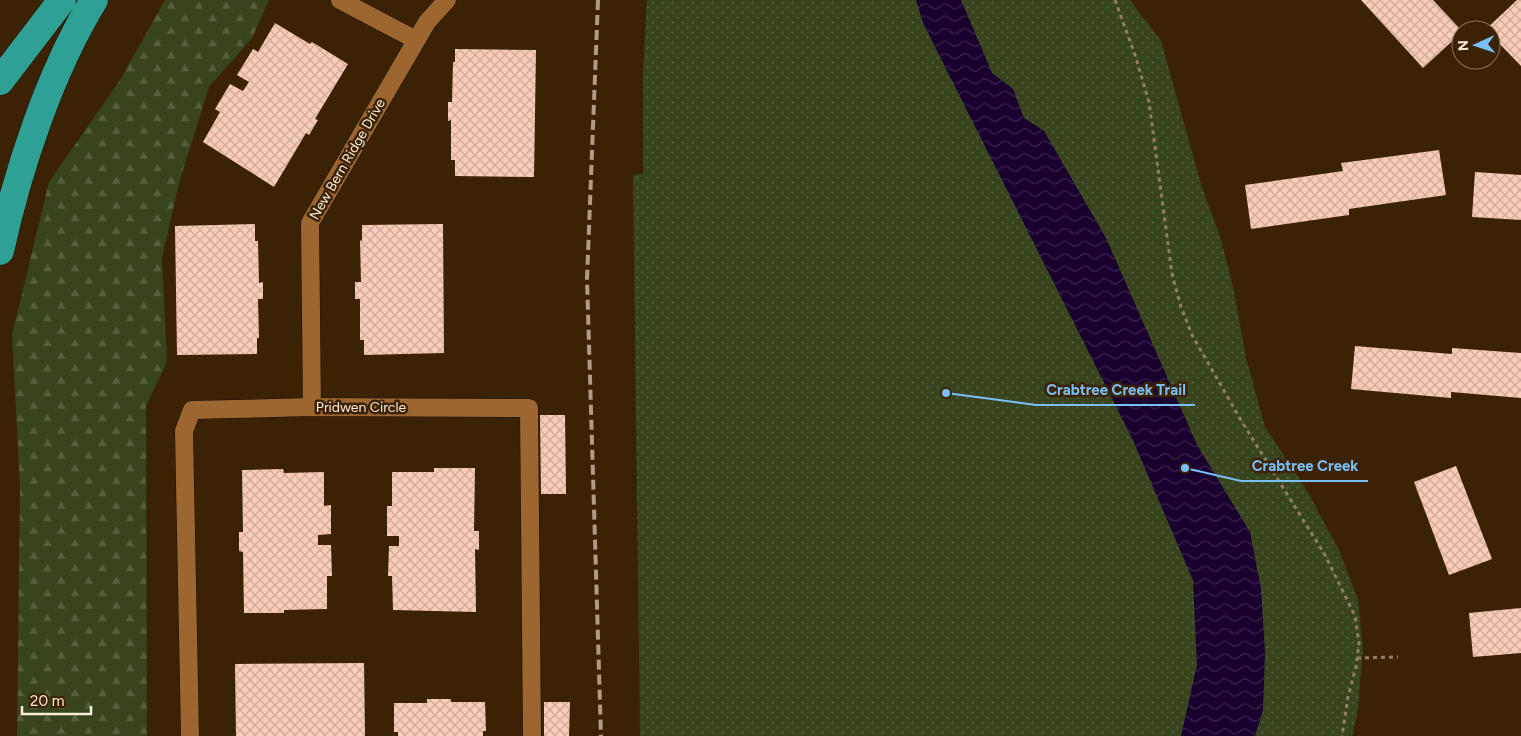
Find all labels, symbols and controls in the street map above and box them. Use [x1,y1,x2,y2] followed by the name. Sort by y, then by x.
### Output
[1451,20,1501,70] north arrow
[1455,40,1472,52] text: N
[306,95,389,223] street label: New Bern Ridge Drive
[1036,375,1195,405] callout: Crabtree Creek Trail
[1046,381,1186,399] text: Crabtree Creek Trail
[316,399,407,416] street label: Pridwen Circle
[1241,451,1368,481] callout: Crabtree Creek
[1252,457,1358,475] text: Crabtree Creek
[22,684,91,716] scale bar
[30,692,64,710] text: 20 m

